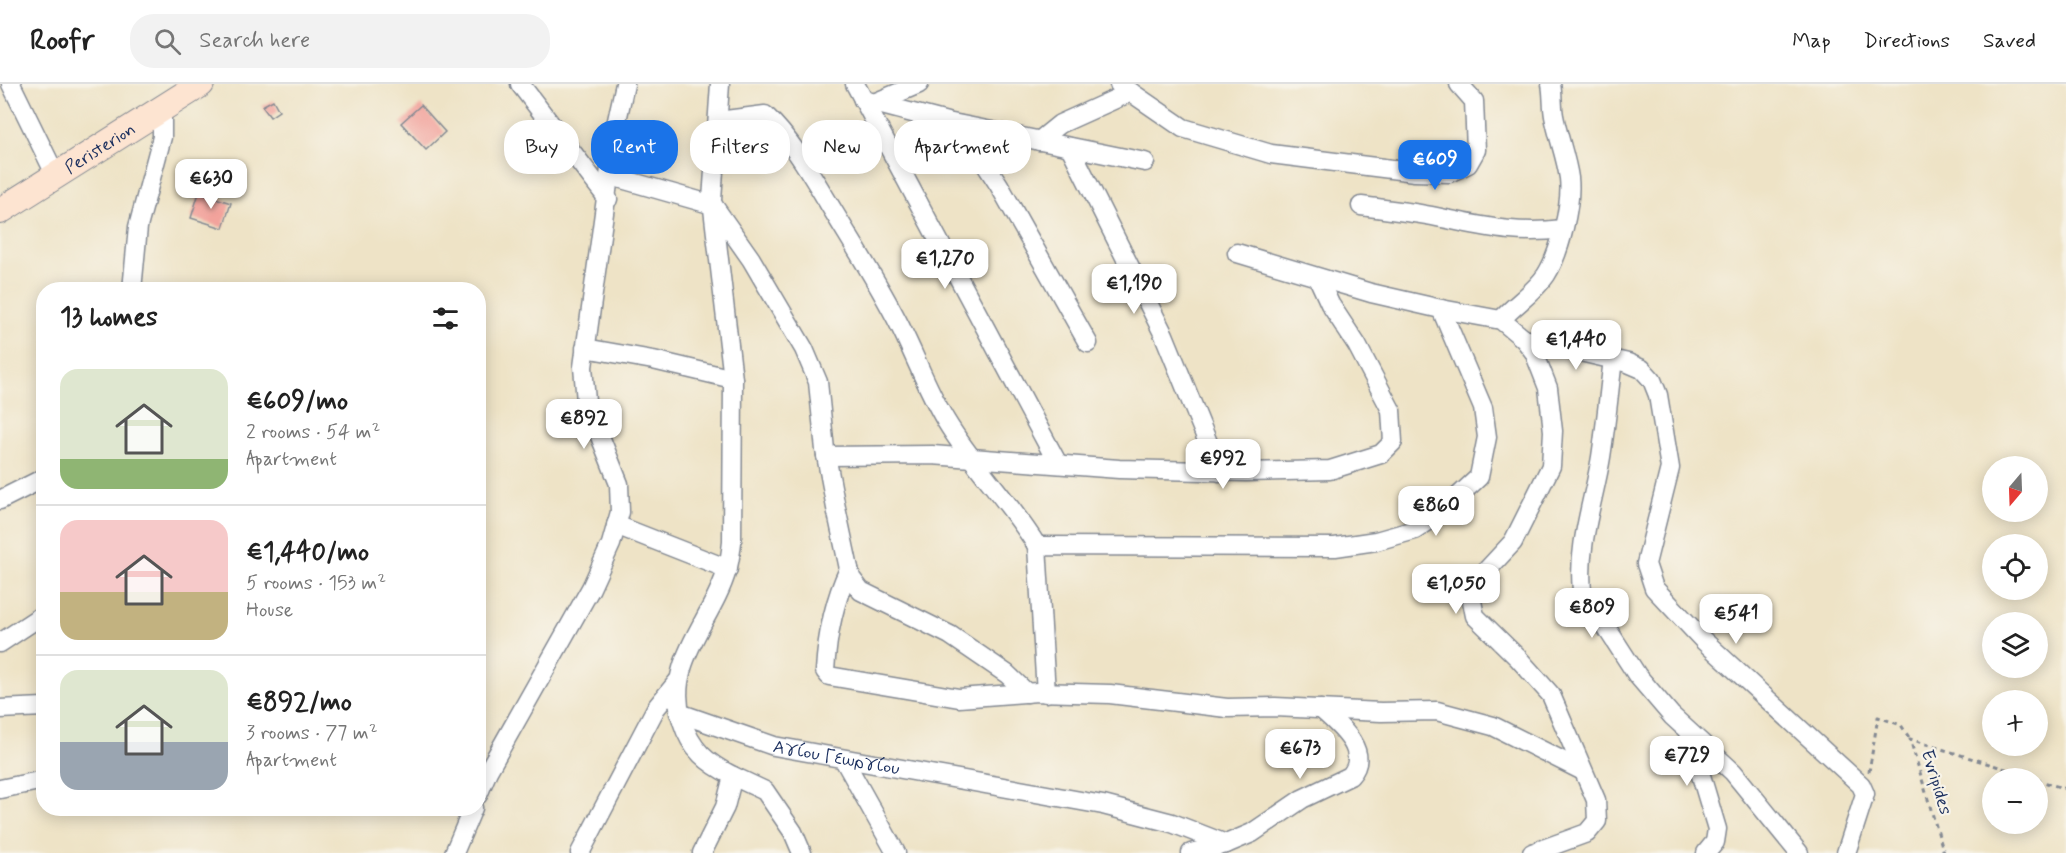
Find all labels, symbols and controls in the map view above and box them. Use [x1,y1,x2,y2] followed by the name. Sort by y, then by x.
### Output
[130,14,550,68] search box
[30,23,94,60] text: Roofr
[151,25,184,58] icon: search
[199,27,310,55] text: Search here
[1792,27,1831,55] text: Map
[1864,27,1950,55] text: Directions
[1983,27,2036,55] text: Saved
[60,117,140,180] street label: Peristerion
[504,120,579,174] chip: Buy
[591,120,678,174] chip: Rent
[690,120,790,174] chip: Filters
[802,120,882,174] chip: New
[894,120,1031,174] chip: Apartment
[1399,140,1471,191] pin: €609
[1412,146,1458,173] text: €609
[175,159,247,210] pin: €630
[189,165,233,192] text: €630
[896,239,994,290] pin: €1,270
[915,245,975,272] text: €1,270
[1085,264,1183,315] pin: €1,190
[1106,270,1162,297] text: €1,190
[60,301,158,335] text: 13 homes
[429,302,462,335] icon: filters
[1527,320,1625,371] pin: €1,440
[1545,326,1607,353] text: €1,440
[246,385,348,419] text: €609/mo
[108,393,180,465] icon: home
[548,399,620,450] pin: €892
[560,405,608,432] text: €892
[246,419,380,446] text: 2 rooms · 54 m²
[1187,439,1259,490] pin: €992
[1200,445,1246,472] text: €992
[246,446,337,473] text: Apartment
[1982,456,2048,522] north arrow
[1982,456,2048,834] map controls
[1400,486,1472,537] pin: €860
[1412,492,1460,519] text: €860
[1982,534,2048,600] button: locate
[246,536,369,570] text: €1,440/mo
[108,544,180,616] icon: home
[1407,564,1505,615] pin: €1,050
[246,570,386,597] text: 5 rooms · 153 m²
[1426,570,1486,597] text: €1,050
[1556,588,1628,639] pin: €809
[1569,594,1615,621] text: €809
[1700,594,1772,645] pin: €541
[246,597,293,624] text: House
[1713,600,1759,627] text: €541
[1982,612,2048,678] button: layers
[246,686,352,720] text: €892/mo
[1982,690,2048,756] button: +
[108,694,180,766] icon: home
[246,720,378,747] text: 3 rooms · 77 m²
[1264,729,1336,780] pin: €673
[771,735,901,781] street label: Αγίου Γεωργίου
[1279,735,1321,762] text: €673
[1651,736,1723,787] pin: €729
[1664,742,1710,769] text: €729
[246,747,337,774] text: Apartment
[1915,747,1957,818] street label: Evripides
[1982,768,2048,834] button: −

